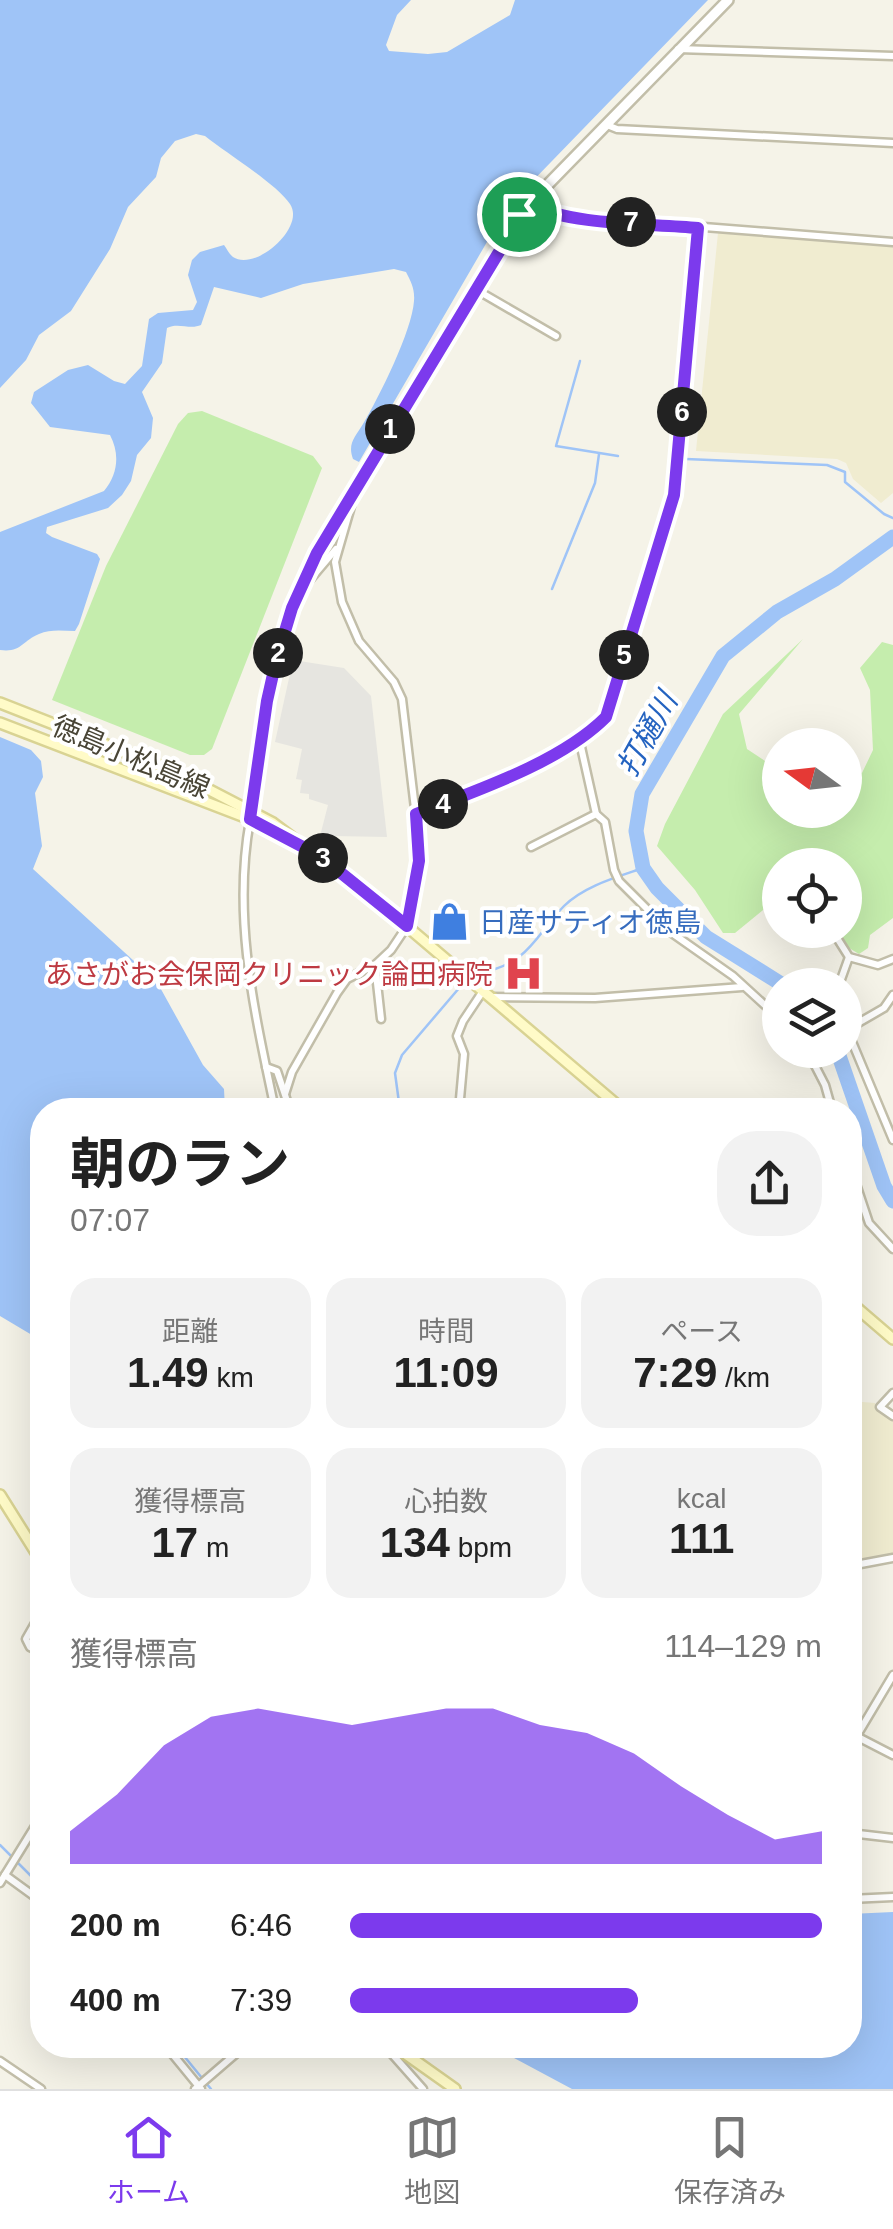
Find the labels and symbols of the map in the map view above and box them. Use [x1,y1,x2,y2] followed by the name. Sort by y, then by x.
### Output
[477,172,562,257] pin
[606,197,656,247] pin: 7
[657,387,707,437] pin: 6
[365,404,415,454] pin: 1
[253,628,303,678] pin: 2
[599,630,649,680] pin: 5
[611,684,685,781] water label: 打樋川
[48,710,214,804] street label: 徳島小松島線
[762,728,862,828] north arrow
[418,779,468,829] pin: 4
[298,833,348,883] pin: 3
[428,901,470,943] shop icon: 日産サティオ徳島
[479,907,701,938] place label: 日産サティオ徳島
[502,953,544,995] hospital icon: あさがお会保岡クリニック論田病院
[45,959,493,990] place label: あさがお会保岡クリニック論田病院

